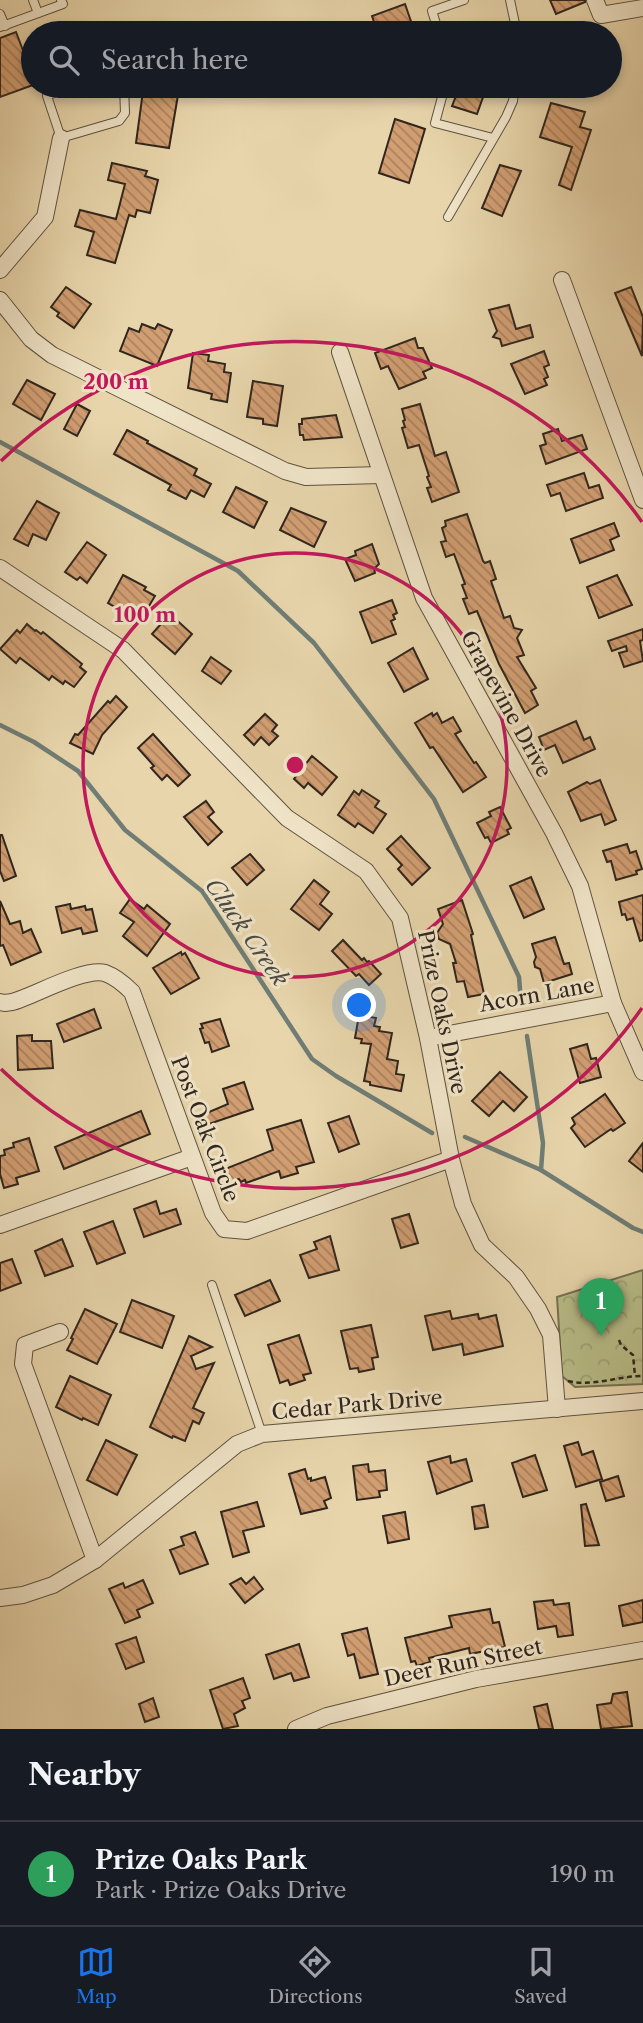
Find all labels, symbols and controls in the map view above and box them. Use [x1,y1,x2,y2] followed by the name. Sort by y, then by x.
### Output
[21,21,622,98] search box
[45,41,83,79] icon: search
[101,44,248,76] text: Search here
[83,369,149,394] text: 200 m
[114,602,176,627] text: 100 m
[456,626,557,781] street label: Grapevine Drive
[283,753,307,777] centre of rings
[199,872,295,992] water label: Cluck Creek
[413,927,472,1096] street label: Prize Oaks Drive
[476,972,596,1017] street label: Acorn Lane
[342,988,376,1022] your location
[166,1052,245,1205] street label: Post Oak Circle
[578,1278,624,1336] pin: 1
[271,1385,443,1424] street label: Cedar Park Drive
[381,1633,545,1691] street label: Deer Run Street
[28,1756,141,1793] text: Nearby
[95,1844,307,1876] text: Prize Oaks Park
[46,1860,56,1888] text: 1
[550,1860,615,1888] text: 190 m
[95,1876,346,1904] text: Park · Prize Oaks Drive
[76,1943,117,2008] tab: Map
[269,1943,362,2008] tab: Directions
[514,1943,567,2008] tab: Saved

